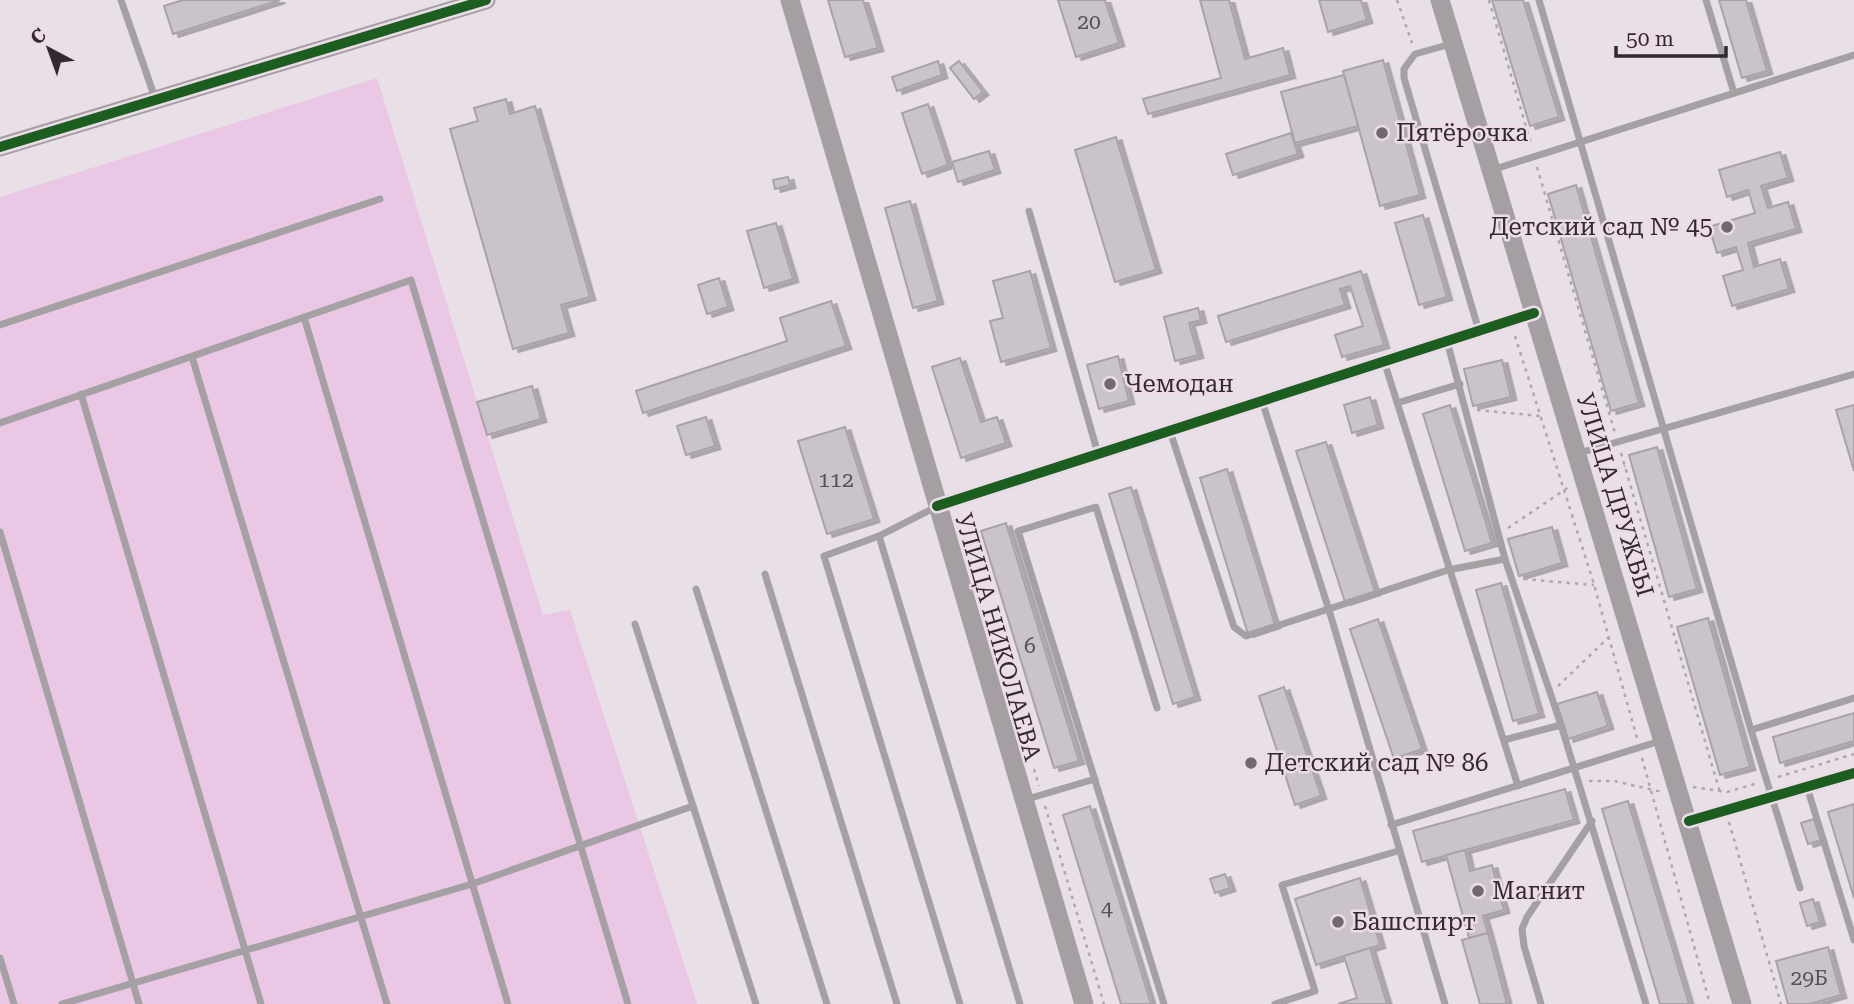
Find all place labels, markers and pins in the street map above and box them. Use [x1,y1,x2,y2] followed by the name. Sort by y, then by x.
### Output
[1396,119,1528,147] place label: Пятёрочка
[1374,125,1390,141] marker: Пятёрочка
[1490,213,1713,241] place label: Детский сад № 45
[1719,219,1735,235] marker: Детский сад № 45
[1124,370,1234,398] place label: Чемодан
[1102,376,1118,392] marker: Чемодан
[1265,749,1488,777] place label: Детский сад № 86
[1243,755,1259,771] marker: Детский сад № 86
[1492,877,1585,905] place label: Магнит
[1470,883,1486,899] marker: Магнит
[1352,908,1476,936] place label: Башспирт
[1330,914,1346,930] marker: Башспирт

